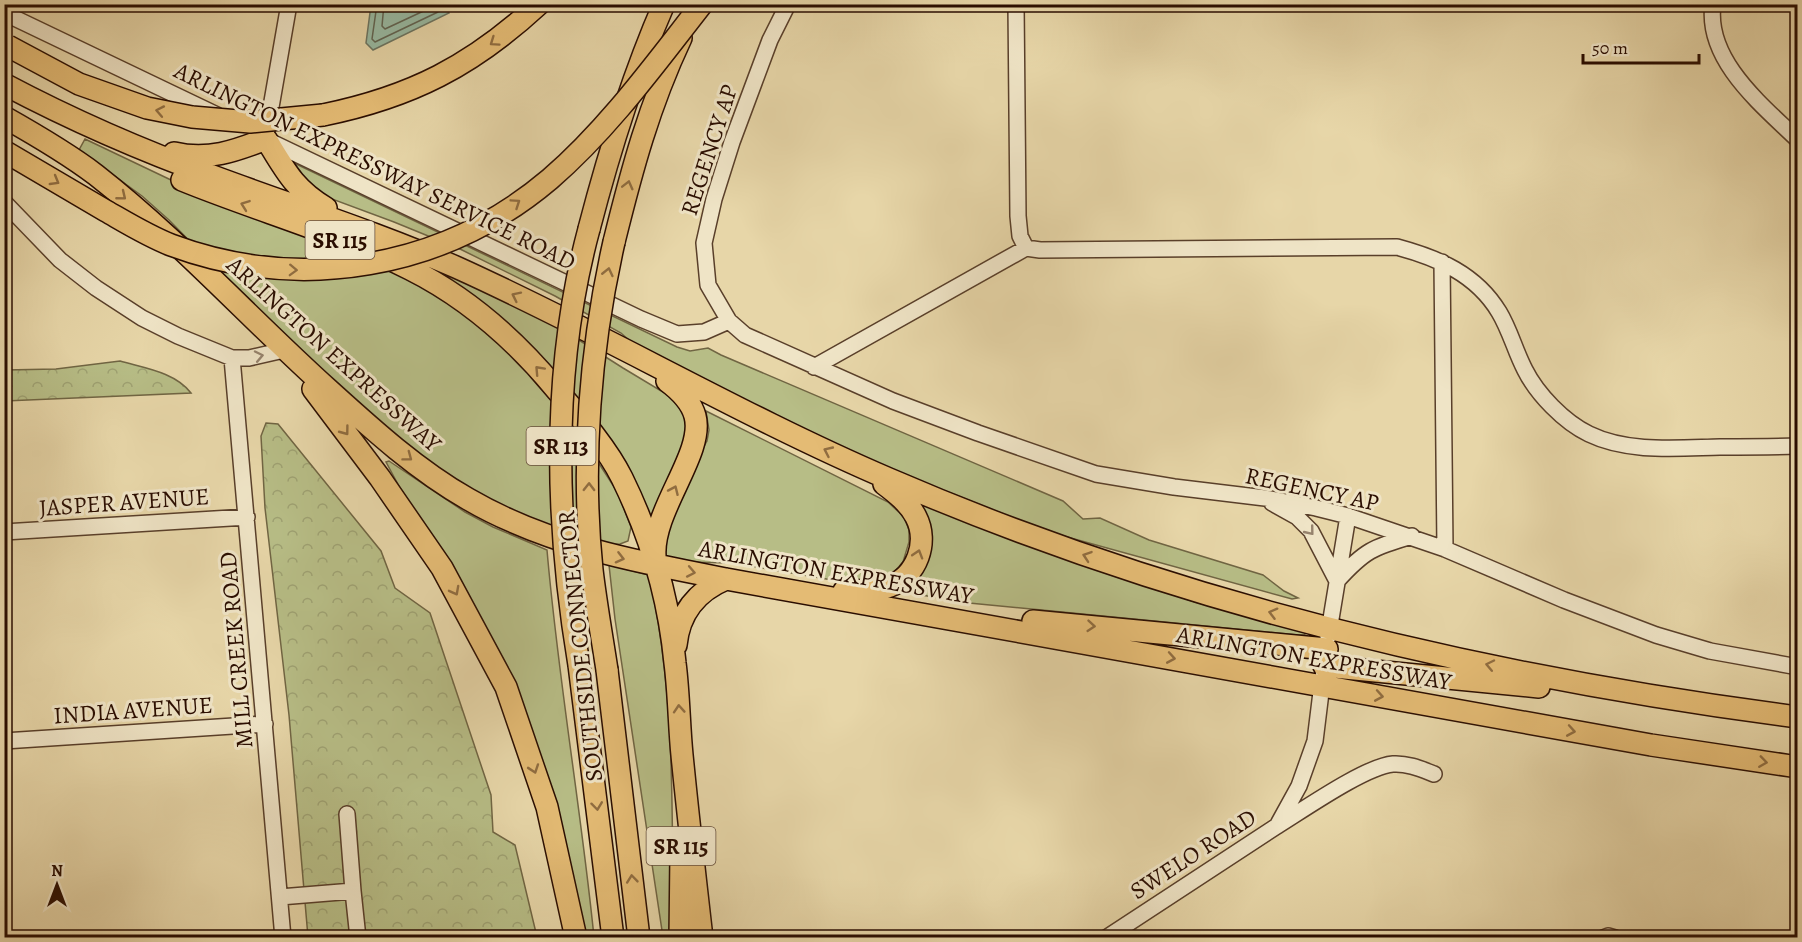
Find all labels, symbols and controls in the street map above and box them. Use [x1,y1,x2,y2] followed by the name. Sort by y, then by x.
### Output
[1583,27,1698,65] scale bar
[489,35,500,46] one-way arrow
[1592,36,1628,60] text: 50 m
[168,54,581,277] street label: ARLINGTON EXPRESSWAY SERVICE ROAD
[673,81,745,219] street label: REGENCY AP
[156,105,166,118] one-way arrow
[49,173,59,185] one-way arrow
[621,181,633,191] one-way arrow
[115,189,126,200] one-way arrow
[240,199,251,212] one-way arrow
[510,200,521,211] one-way arrow
[306,221,374,259] road number: SR 115
[219,248,449,460] street label: ARLINGTON EXPRESSWAY
[289,264,298,276] one-way arrow
[600,268,613,278] one-way arrow
[512,292,523,303] one-way arrow
[253,350,263,363] one-way arrow
[535,366,546,376] one-way arrow
[337,424,348,435] one-way arrow
[526,427,596,465] road number: SR 113
[824,447,835,459] one-way arrow
[401,450,412,461] one-way arrow
[1242,459,1382,519] street label: REGENCY AP
[38,480,210,524] street label: JASPER AVENUE
[583,483,595,492] one-way arrow
[667,485,679,496] one-way arrow
[550,508,610,783] street label: SOUTHSIDE CONNECTOR
[1302,524,1313,535] one-way arrow
[695,532,977,612] street label: ARLINGTON EXPRESSWAY
[911,549,923,560] one-way arrow
[211,550,261,750] street label: MILL CREEK ROAD
[615,550,625,563] one-way arrow
[1082,551,1092,564] one-way arrow
[686,566,696,578] one-way arrow
[448,585,459,595] one-way arrow
[1268,607,1278,620] one-way arrow
[1173,618,1455,698] street label: ARLINGTON EXPRESSWAY
[1087,619,1096,632] one-way arrow
[1167,652,1176,664] one-way arrow
[1485,659,1495,672] one-way arrow
[52,688,214,732] street label: INDIA AVENUE
[1374,689,1384,702] one-way arrow
[672,705,685,714] one-way arrow
[1566,724,1576,736] one-way arrow
[1759,756,1768,768] one-way arrow
[526,763,539,774] one-way arrow
[1124,801,1262,907] street label: SWELO ROAD
[590,802,603,811] one-way arrow
[646,827,716,865] road number: SR 115
[27,855,87,915] north arrow
[51,860,63,882] text: N
[627,875,639,884] one-way arrow

